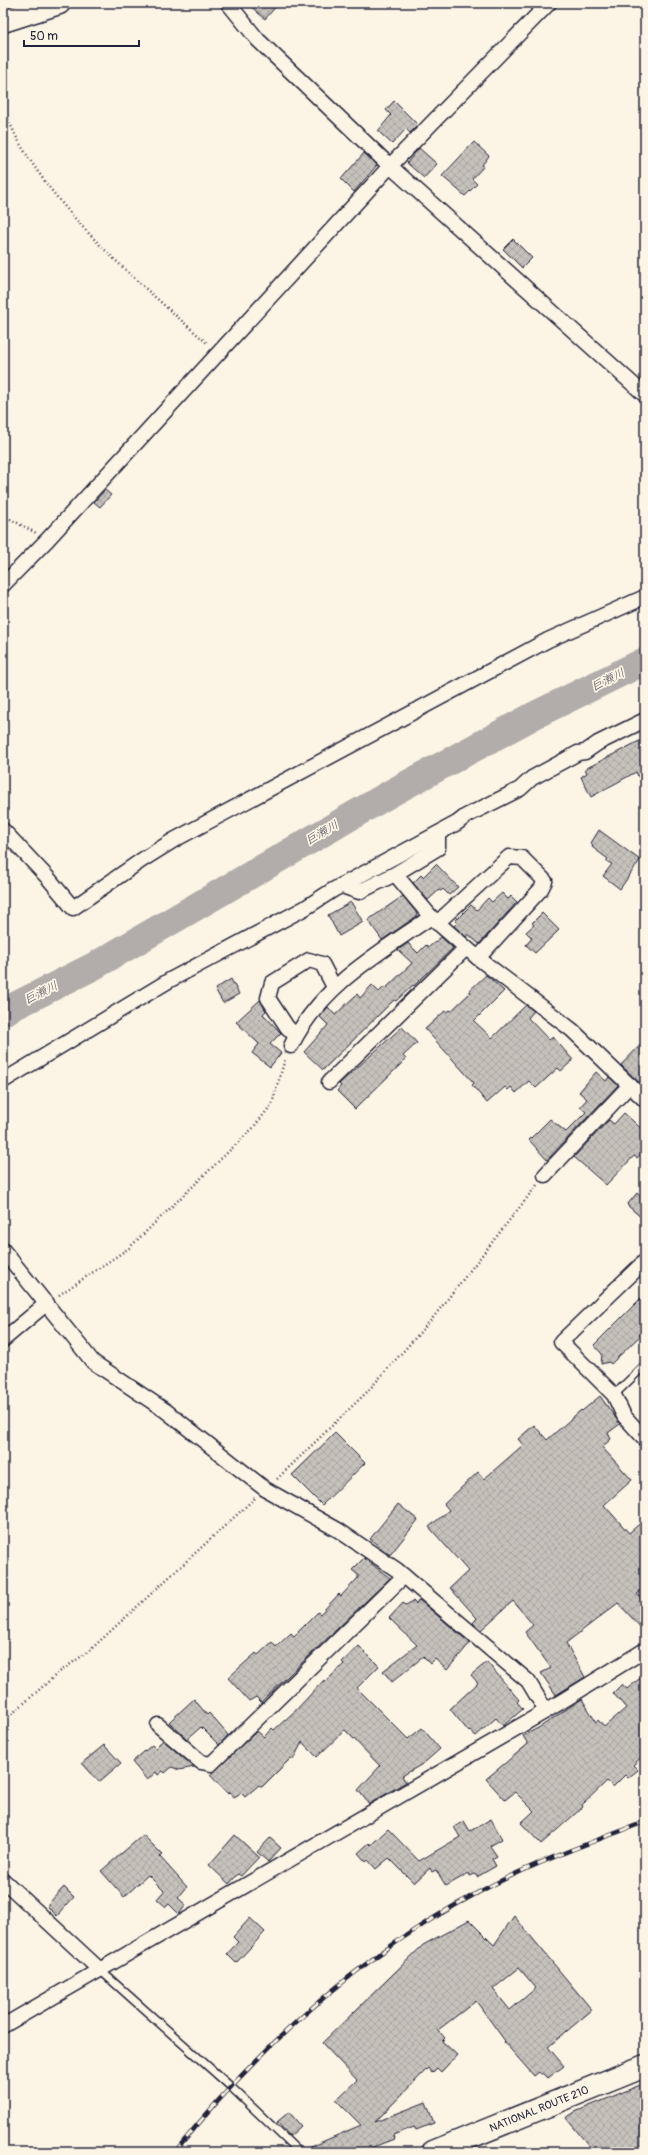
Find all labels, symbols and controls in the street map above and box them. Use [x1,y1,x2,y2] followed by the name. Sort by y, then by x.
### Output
[24,22,139,48] scale bar
[30,29,58,44] text: 50 m
[589,665,627,695] water label: 巨瀬川
[303,818,341,848] water label: 巨瀬川
[22,978,60,1008] water label: 巨瀬川
[487,2083,591,2135] street label: NATIONAL ROUTE 210

